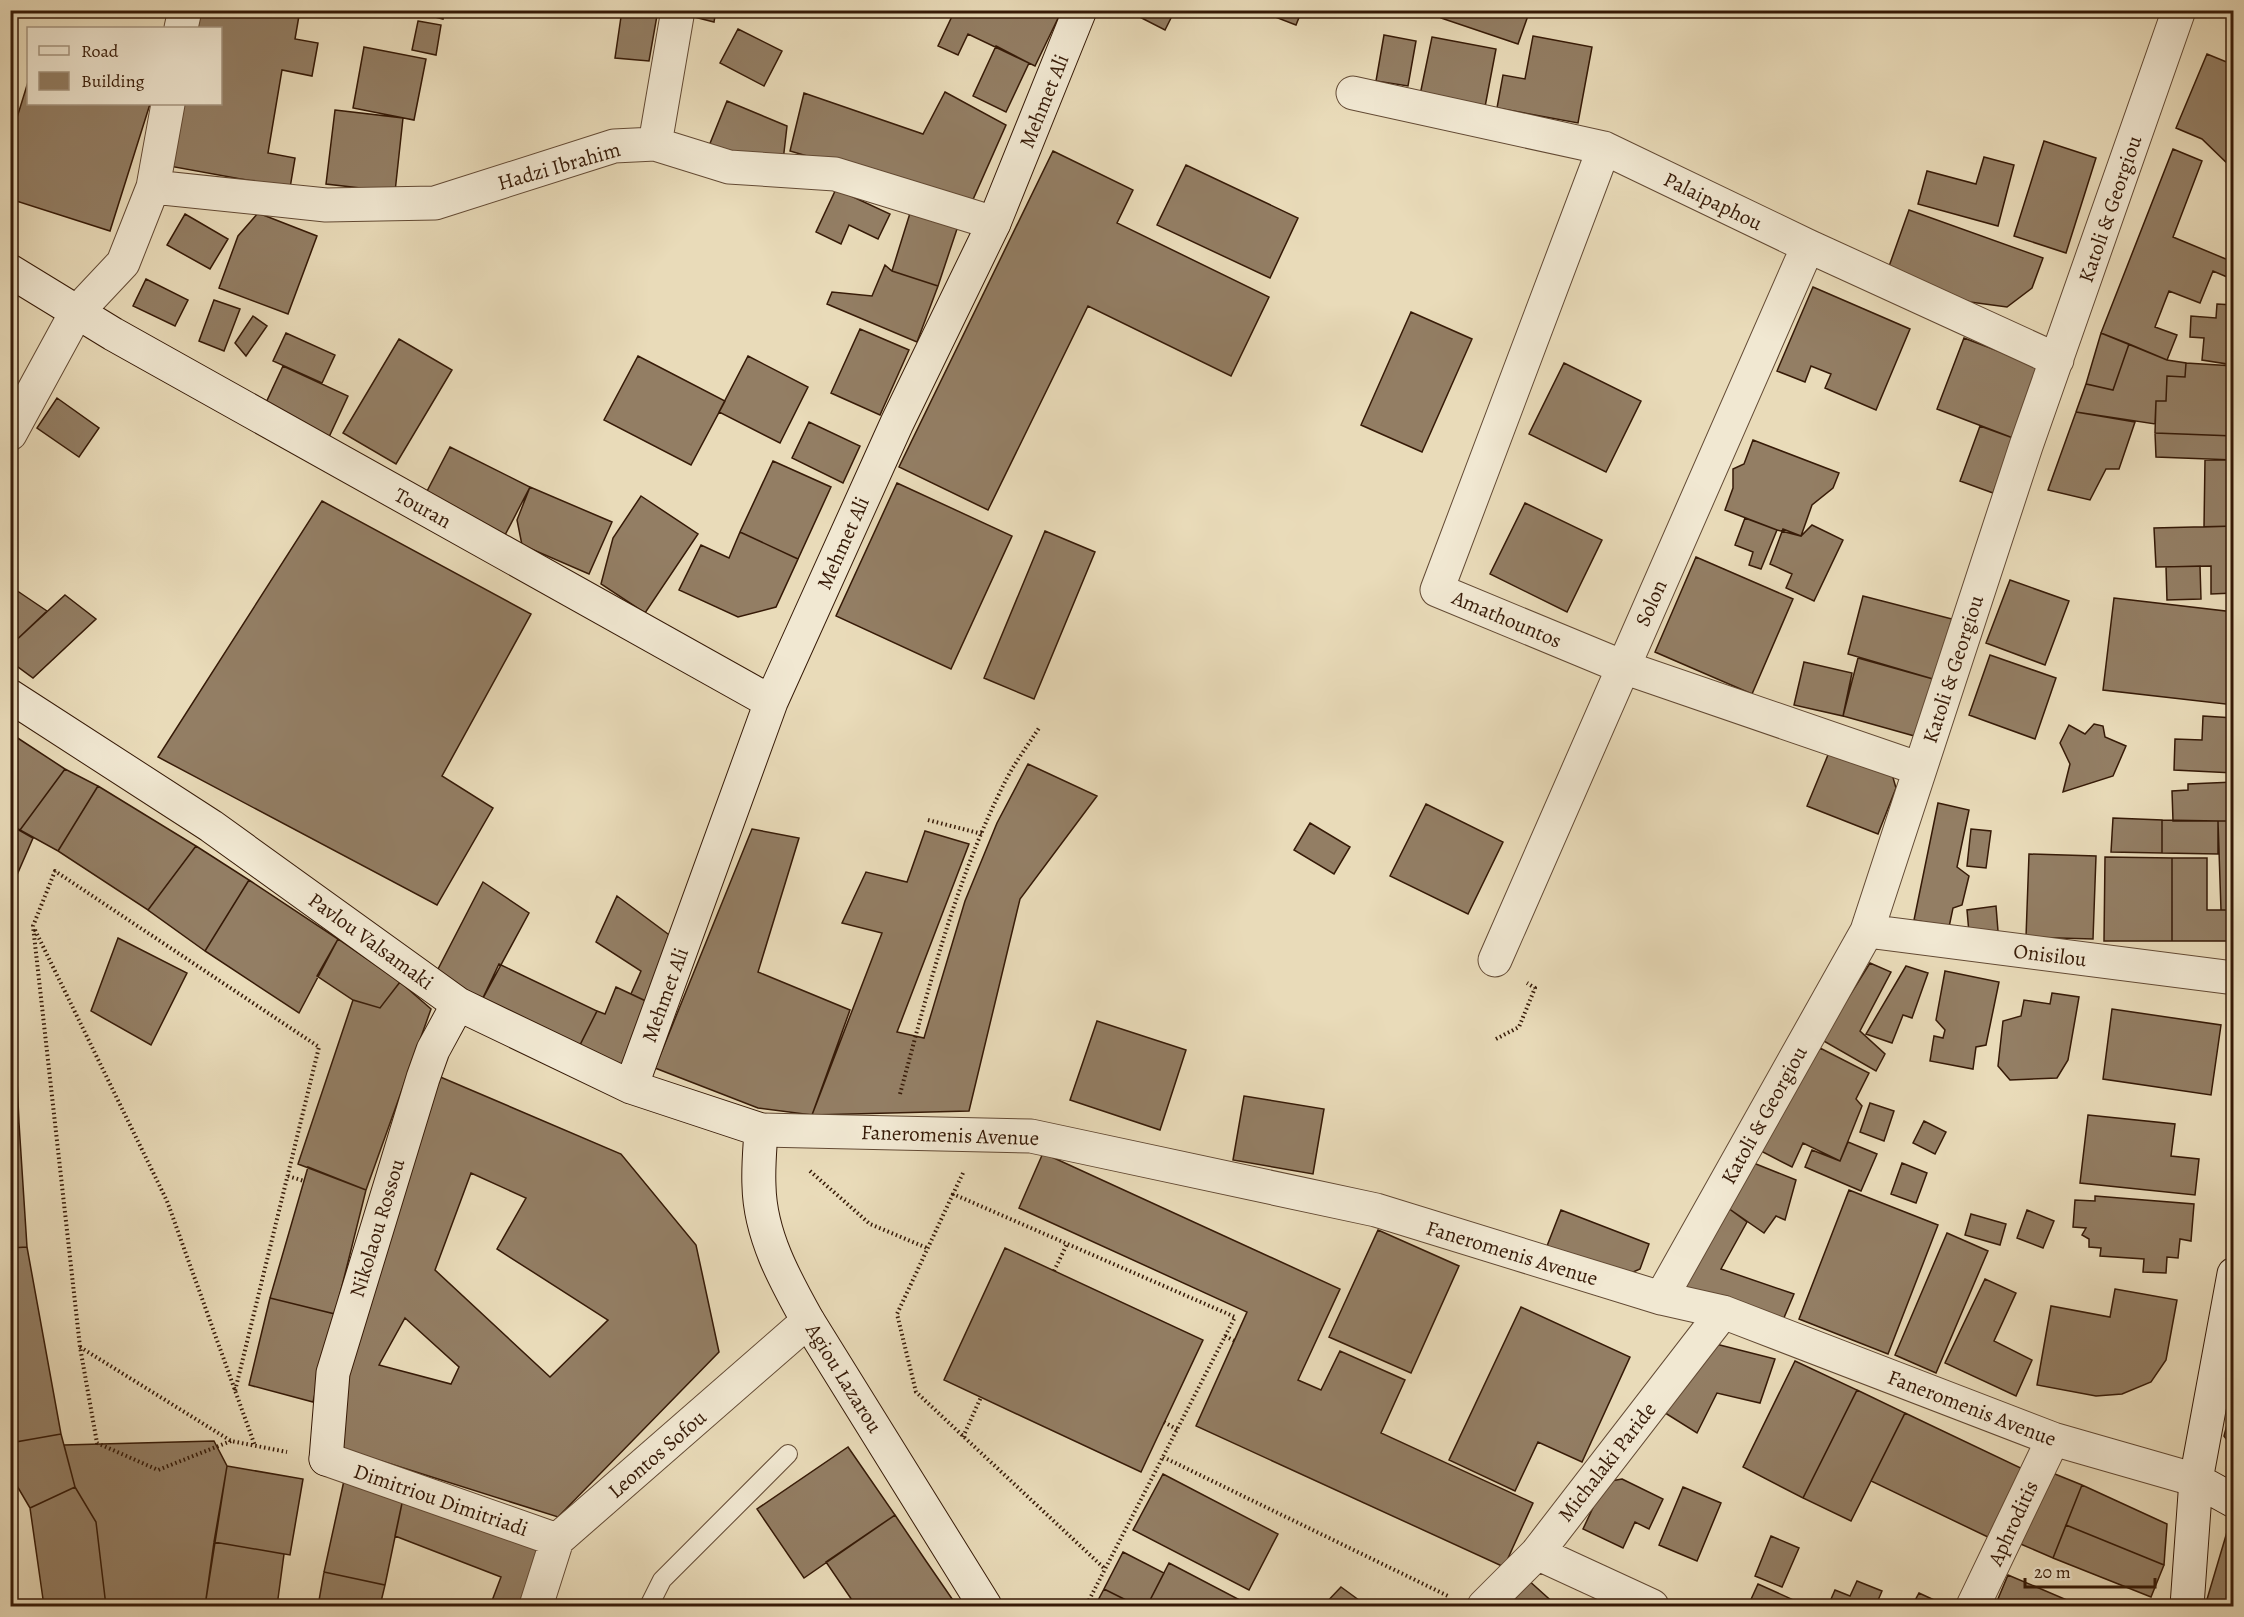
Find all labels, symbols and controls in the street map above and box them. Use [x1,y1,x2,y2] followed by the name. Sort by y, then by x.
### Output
[27,27,222,105] legend
[81,39,119,63] text: Road
[1013,50,1076,152] street label: Mehmet Ali
[81,69,145,93] text: Building
[2072,131,2149,286] street label: Katoli & Georgiou
[494,135,624,197] street label: Hadzi Ibrahim
[1659,165,1768,237] street label: Palaipaphou
[389,481,457,535] street label: Touran
[810,492,876,594] street label: Mehmet Ali
[1628,575,1674,631] street label: Solon
[1447,583,1566,655] street label: Amathountos
[1916,591,1990,747] street label: Katoli & Georgiou
[303,886,440,996] street label: Pavlou Valsamaki
[2012,937,2089,973] street label: Onisilou
[635,944,695,1046] street label: Mehmet Ali
[1714,1040,1814,1189] street label: Katoli & Georgiou
[860,1118,1040,1152] street label: Faneromenis Avenue
[343,1155,412,1301] street label: Nikolaou Rossou
[1423,1214,1601,1292] street label: Faneromenis Avenue
[799,1317,889,1439] street label: Agiou Lazarou
[1884,1363,2060,1453] street label: Faneromenis Avenue
[1552,1396,1662,1528] street label: Michalaki Paride
[602,1403,713,1504] street label: Leontos Sofou
[350,1457,532,1543] street label: Dimitriou Dimitriadi
[1981,1476,2045,1571] street label: Aphroditis
[2025,1551,2156,1589] scale bar
[2034,1560,2071,1584] text: 20 m

